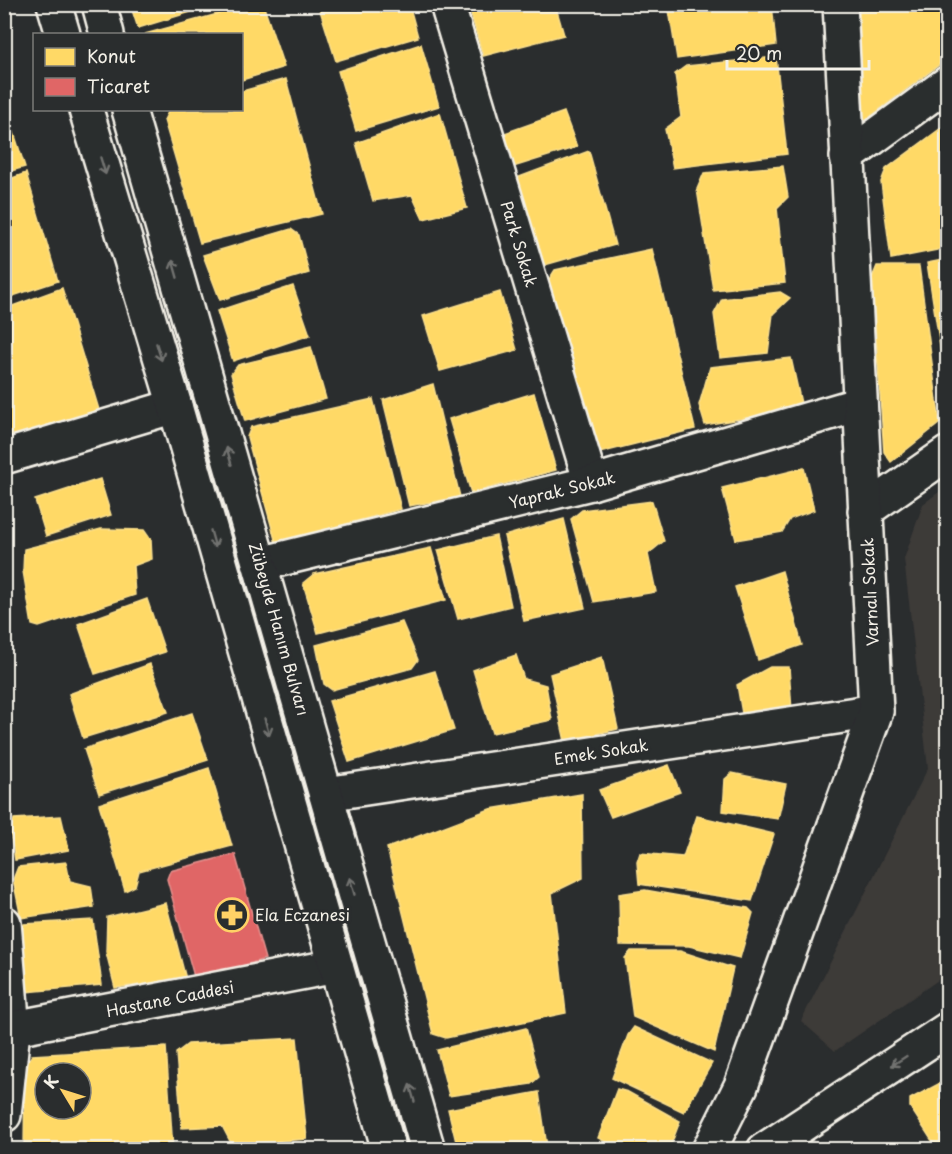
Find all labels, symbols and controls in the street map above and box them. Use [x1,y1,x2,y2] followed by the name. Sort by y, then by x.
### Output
[33,33,243,111] legend
[727,33,870,71] scale bar
[736,39,782,66] text: 20 m
[87,42,136,69] text: Konut
[87,72,150,99] text: Ticaret
[98,156,109,175] one-way arrow
[495,198,544,290] street label: Park Sokak
[169,260,180,279] one-way arrow
[154,342,165,361] one-way arrow
[223,447,234,466] one-way arrow
[506,464,617,514] street label: Yaprak Sokak
[208,530,219,549] one-way arrow
[854,537,884,647] street label: Varnalı Sokak
[244,539,316,718] street label: Zübeyde Hanım Bulvarı
[262,717,273,736] one-way arrow
[552,732,650,770] street label: Emek Sokak
[346,877,357,896] one-way arrow
[214,897,250,933] pharmacy icon: Ela Eczanesi
[255,902,350,926] place label: Ela Eczanesi
[104,974,236,1022] street label: Hastane Caddesi
[890,1055,907,1068] one-way arrow
[33,1061,93,1121] north arrow
[37,1069,64,1093] text: K
[406,1084,417,1103] one-way arrow

